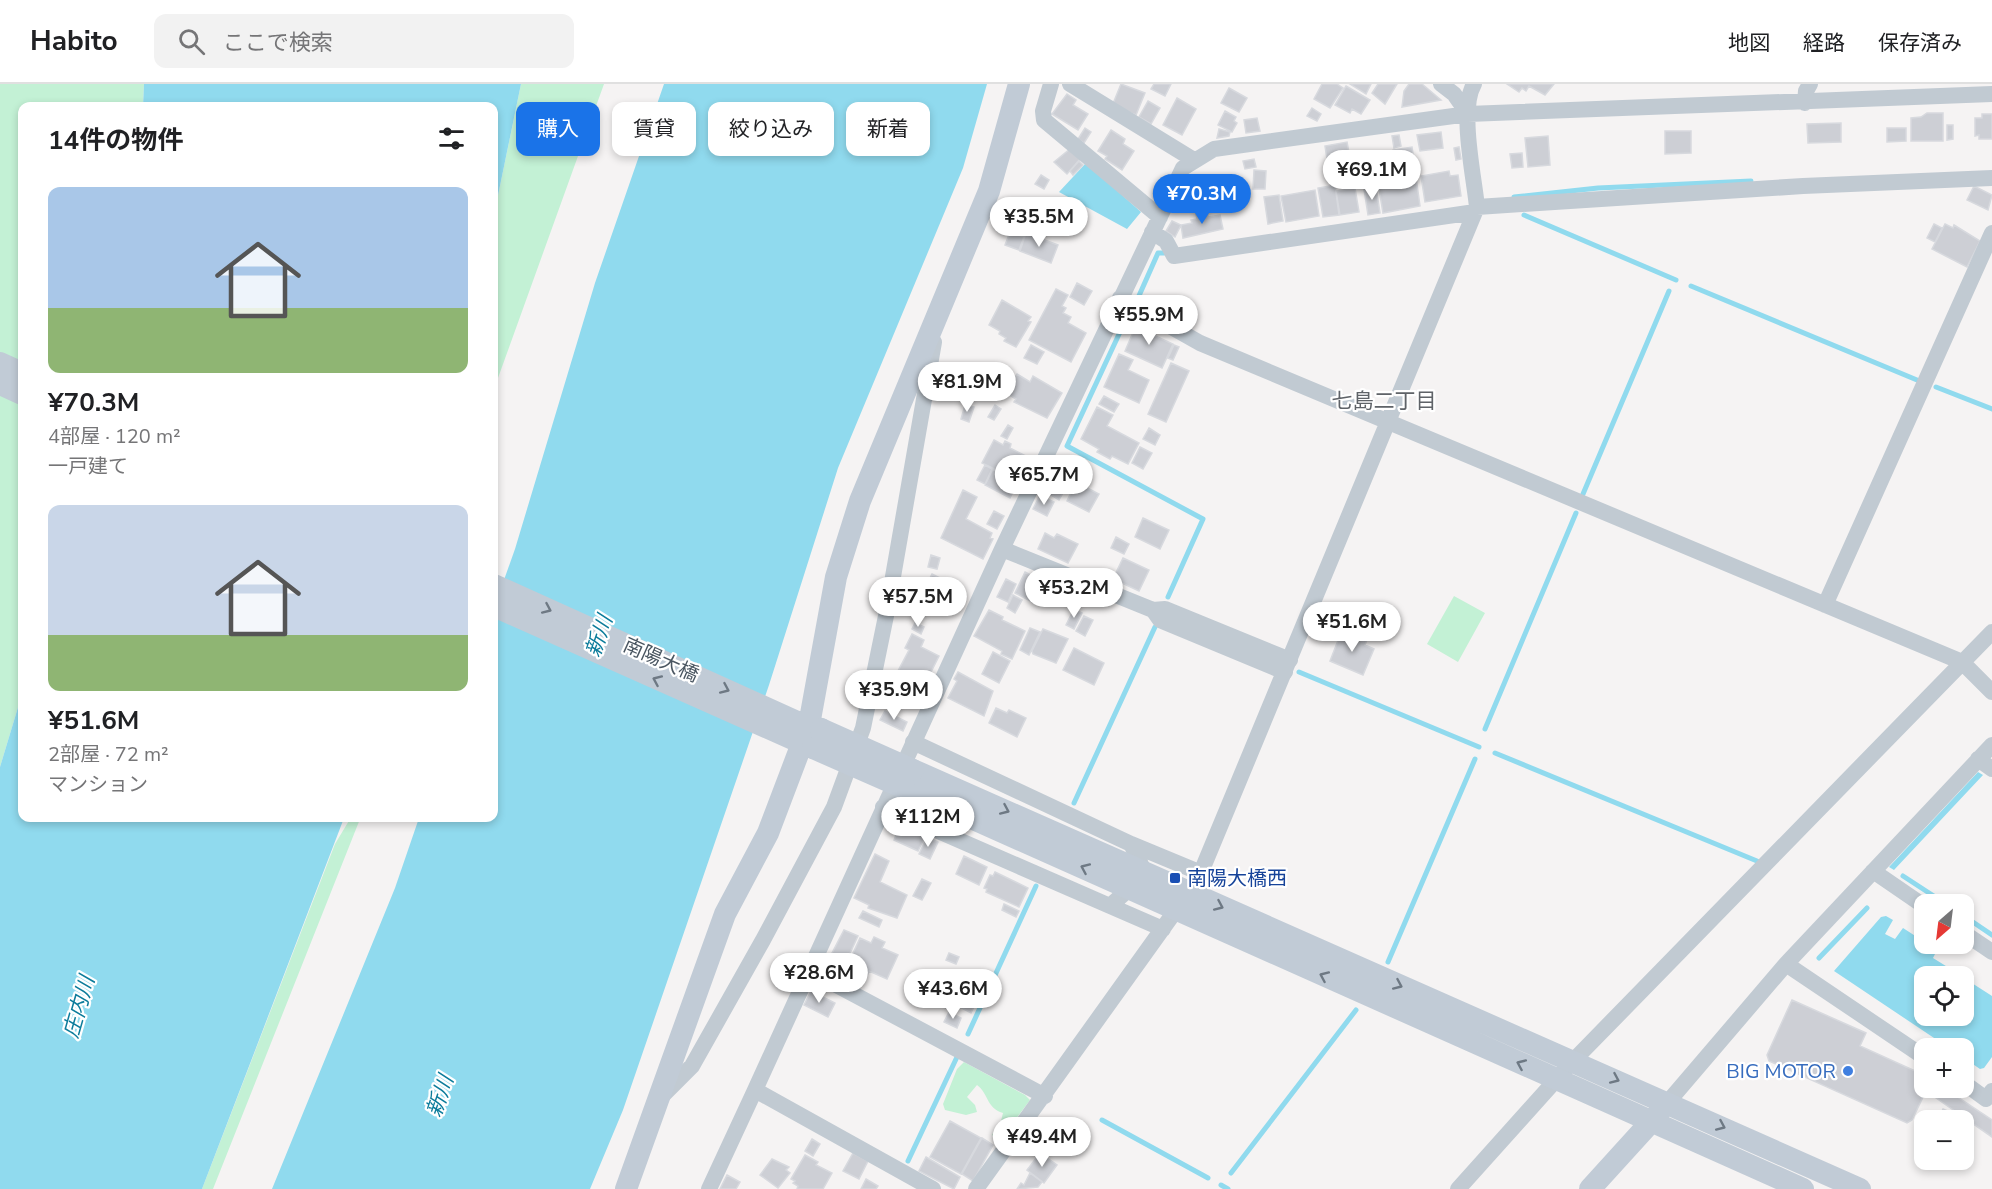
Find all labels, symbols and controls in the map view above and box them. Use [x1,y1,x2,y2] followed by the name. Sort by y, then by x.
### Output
[154,14,574,68] search box
[30,22,118,60] text: Habito
[175,25,208,58] icon: search
[223,28,333,58] text: ここで検索
[1728,29,1770,57] text: 地図
[1803,29,1845,57] text: 経路
[1878,29,1962,57] text: 保存済み
[516,102,600,156] chip: 購入
[612,102,696,156] chip: 賃貸
[708,102,834,156] chip: 絞り込み
[846,102,930,156] chip: 新着
[435,122,468,155] icon: filters
[48,123,183,158] text: 14件の物件
[1323,150,1421,201] pin: ¥69.1M
[1337,156,1407,183] text: ¥69.1M
[1153,174,1251,225] pin: ¥70.3M
[1167,180,1237,207] text: ¥70.3M
[990,197,1088,248] pin: ¥35.5M
[1004,203,1074,230] text: ¥35.5M
[204,226,312,334] icon: home
[1100,295,1198,346] pin: ¥55.9M
[1114,301,1184,328] text: ¥55.9M
[918,362,1016,413] pin: ¥81.9M
[932,368,1002,395] text: ¥81.9M
[48,385,139,420] text: ¥70.3M
[1332,387,1437,415] district label: 七島二丁目
[48,423,181,450] text: 4部屋 · 120 m²
[48,453,128,480] text: 一戸建て
[995,455,1093,506] pin: ¥65.7M
[1009,461,1079,488] text: ¥65.7M
[204,544,312,652] icon: home
[1025,568,1123,619] pin: ¥53.2M
[1039,574,1109,601] text: ¥53.2M
[869,577,967,628] pin: ¥57.5M
[883,583,953,610] text: ¥57.5M
[540,602,551,614] one-way arrow
[1303,602,1401,653] pin: ¥51.6M
[1317,608,1387,635] text: ¥51.6M
[579,610,620,660] water label: 新川
[619,631,703,689] street label: 南陽大橋
[845,670,943,721] pin: ¥35.9M
[653,675,664,687] one-way arrow
[859,676,929,703] text: ¥35.9M
[718,682,729,694] one-way arrow
[48,703,139,738] text: ¥51.6M
[48,741,169,768] text: 2部屋 · 72 m²
[48,771,148,798] text: マンション
[886,797,970,848] pin: ¥112M
[895,803,961,830] text: ¥112M
[998,803,1009,815] one-way arrow
[1080,864,1091,876] one-way arrow
[1187,865,1287,892] place label: 南陽大橋西
[1168,871,1182,885] marker: 南陽大橋西
[1914,894,1974,954] north arrow
[1914,894,1974,1170] map controls
[1213,899,1224,911] one-way arrow
[770,953,868,1004] pin: ¥28.6M
[784,959,854,986] text: ¥28.6M
[1914,966,1974,1026] button: locate
[904,969,1002,1020] pin: ¥43.6M
[57,971,102,1041] water label: 庄内川
[1319,972,1330,984] one-way arrow
[918,975,988,1002] text: ¥43.6M
[1391,977,1402,989] one-way arrow
[1914,1038,1974,1098] button: +
[1726,1058,1836,1085] place label: BIG MOTOR
[1516,1060,1527,1072] one-way arrow
[1841,1064,1855,1078] marker: BIG MOTOR
[420,1070,461,1120] water label: 新川
[1609,1072,1620,1084] one-way arrow
[1914,1110,1974,1170] button: −
[993,1117,1091,1168] pin: ¥49.4M
[1715,1119,1726,1131] one-way arrow
[1007,1123,1077,1150] text: ¥49.4M

